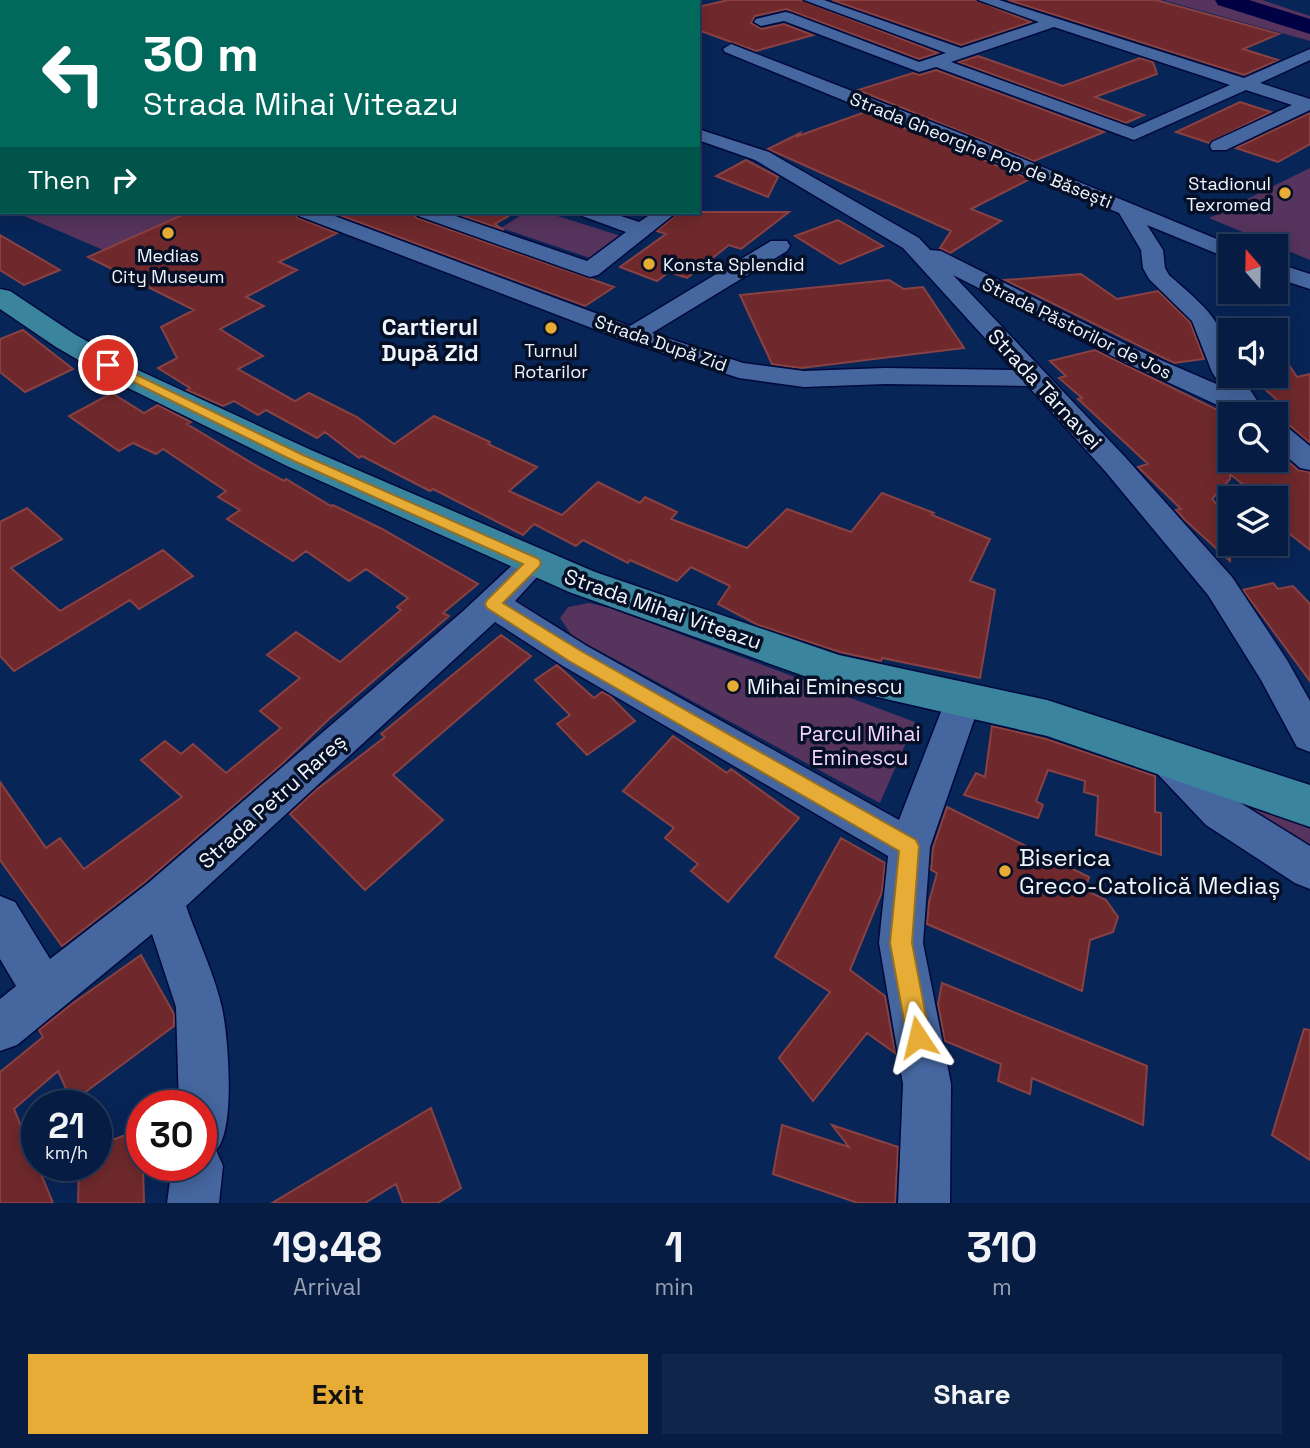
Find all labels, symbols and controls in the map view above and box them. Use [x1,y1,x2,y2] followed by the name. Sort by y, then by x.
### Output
[143,23,259,85] text: 30 m
[28,28,119,119] icon: left
[143,84,459,124] text: Strada Mihai Viteazu
[847,87,1115,213] street label: Strada Gheorghe Pop de Băsești
[105,161,143,199] icon: right
[28,163,91,197] text: Then
[1186,172,1271,216] place label: Stadionul Texromed
[1277,185,1293,201] marker: Stadionul Texromed
[160,225,176,241] marker: Medias City Museum
[1218,234,1288,304] north arrow
[1218,234,1288,556] map controls
[111,244,225,288] place label: Medias City Museum
[663,253,805,276] place label: Konsta Splendid
[641,256,657,272] marker: Konsta Splendid
[979,272,1175,384] street label: Strada Păstorilor de Jos
[592,310,730,376] street label: Strada După Zid
[381,312,479,368] district label: Cartierul După Zid
[1218,318,1288,388] button: sound
[543,320,559,336] marker: Turnul Rotarilor
[982,323,1108,455] street label: Strada Târnavei
[78,335,138,395] pin
[514,339,588,383] place label: Turnul Rotarilor
[89,346,127,384] icon: arrive
[1218,402,1288,472] button: search
[1218,486,1288,556] button: layers
[561,563,765,655] street label: Strada Mihai Viteazu
[747,673,903,700] place label: Mihai Eminescu
[725,678,741,694] marker: Mihai Eminescu
[799,720,921,771] park label: Parcul Mihai Eminescu
[193,728,351,874] street label: Strada Petru Rareș
[1019,842,1280,901] place label: Biserica Greco-Catolică Mediaș
[997,863,1013,879] marker: Biserica Greco-Catolică Mediaș
[881,1000,955,1074] position arrow
[126,1090,217,1181] speed limit sign: 30
[48,1104,85,1148] text: 21
[45,1141,88,1164] text: km/h
[273,1221,382,1274] text: 19:48
[665,1221,684,1274] text: 1
[966,1221,1037,1274] text: 310
[293,1272,361,1302] text: Arrival
[654,1272,694,1302] text: min
[992,1272,1012,1302] text: m
[28,1354,648,1434] button: Exit
[662,1354,1282,1434] button: Share

